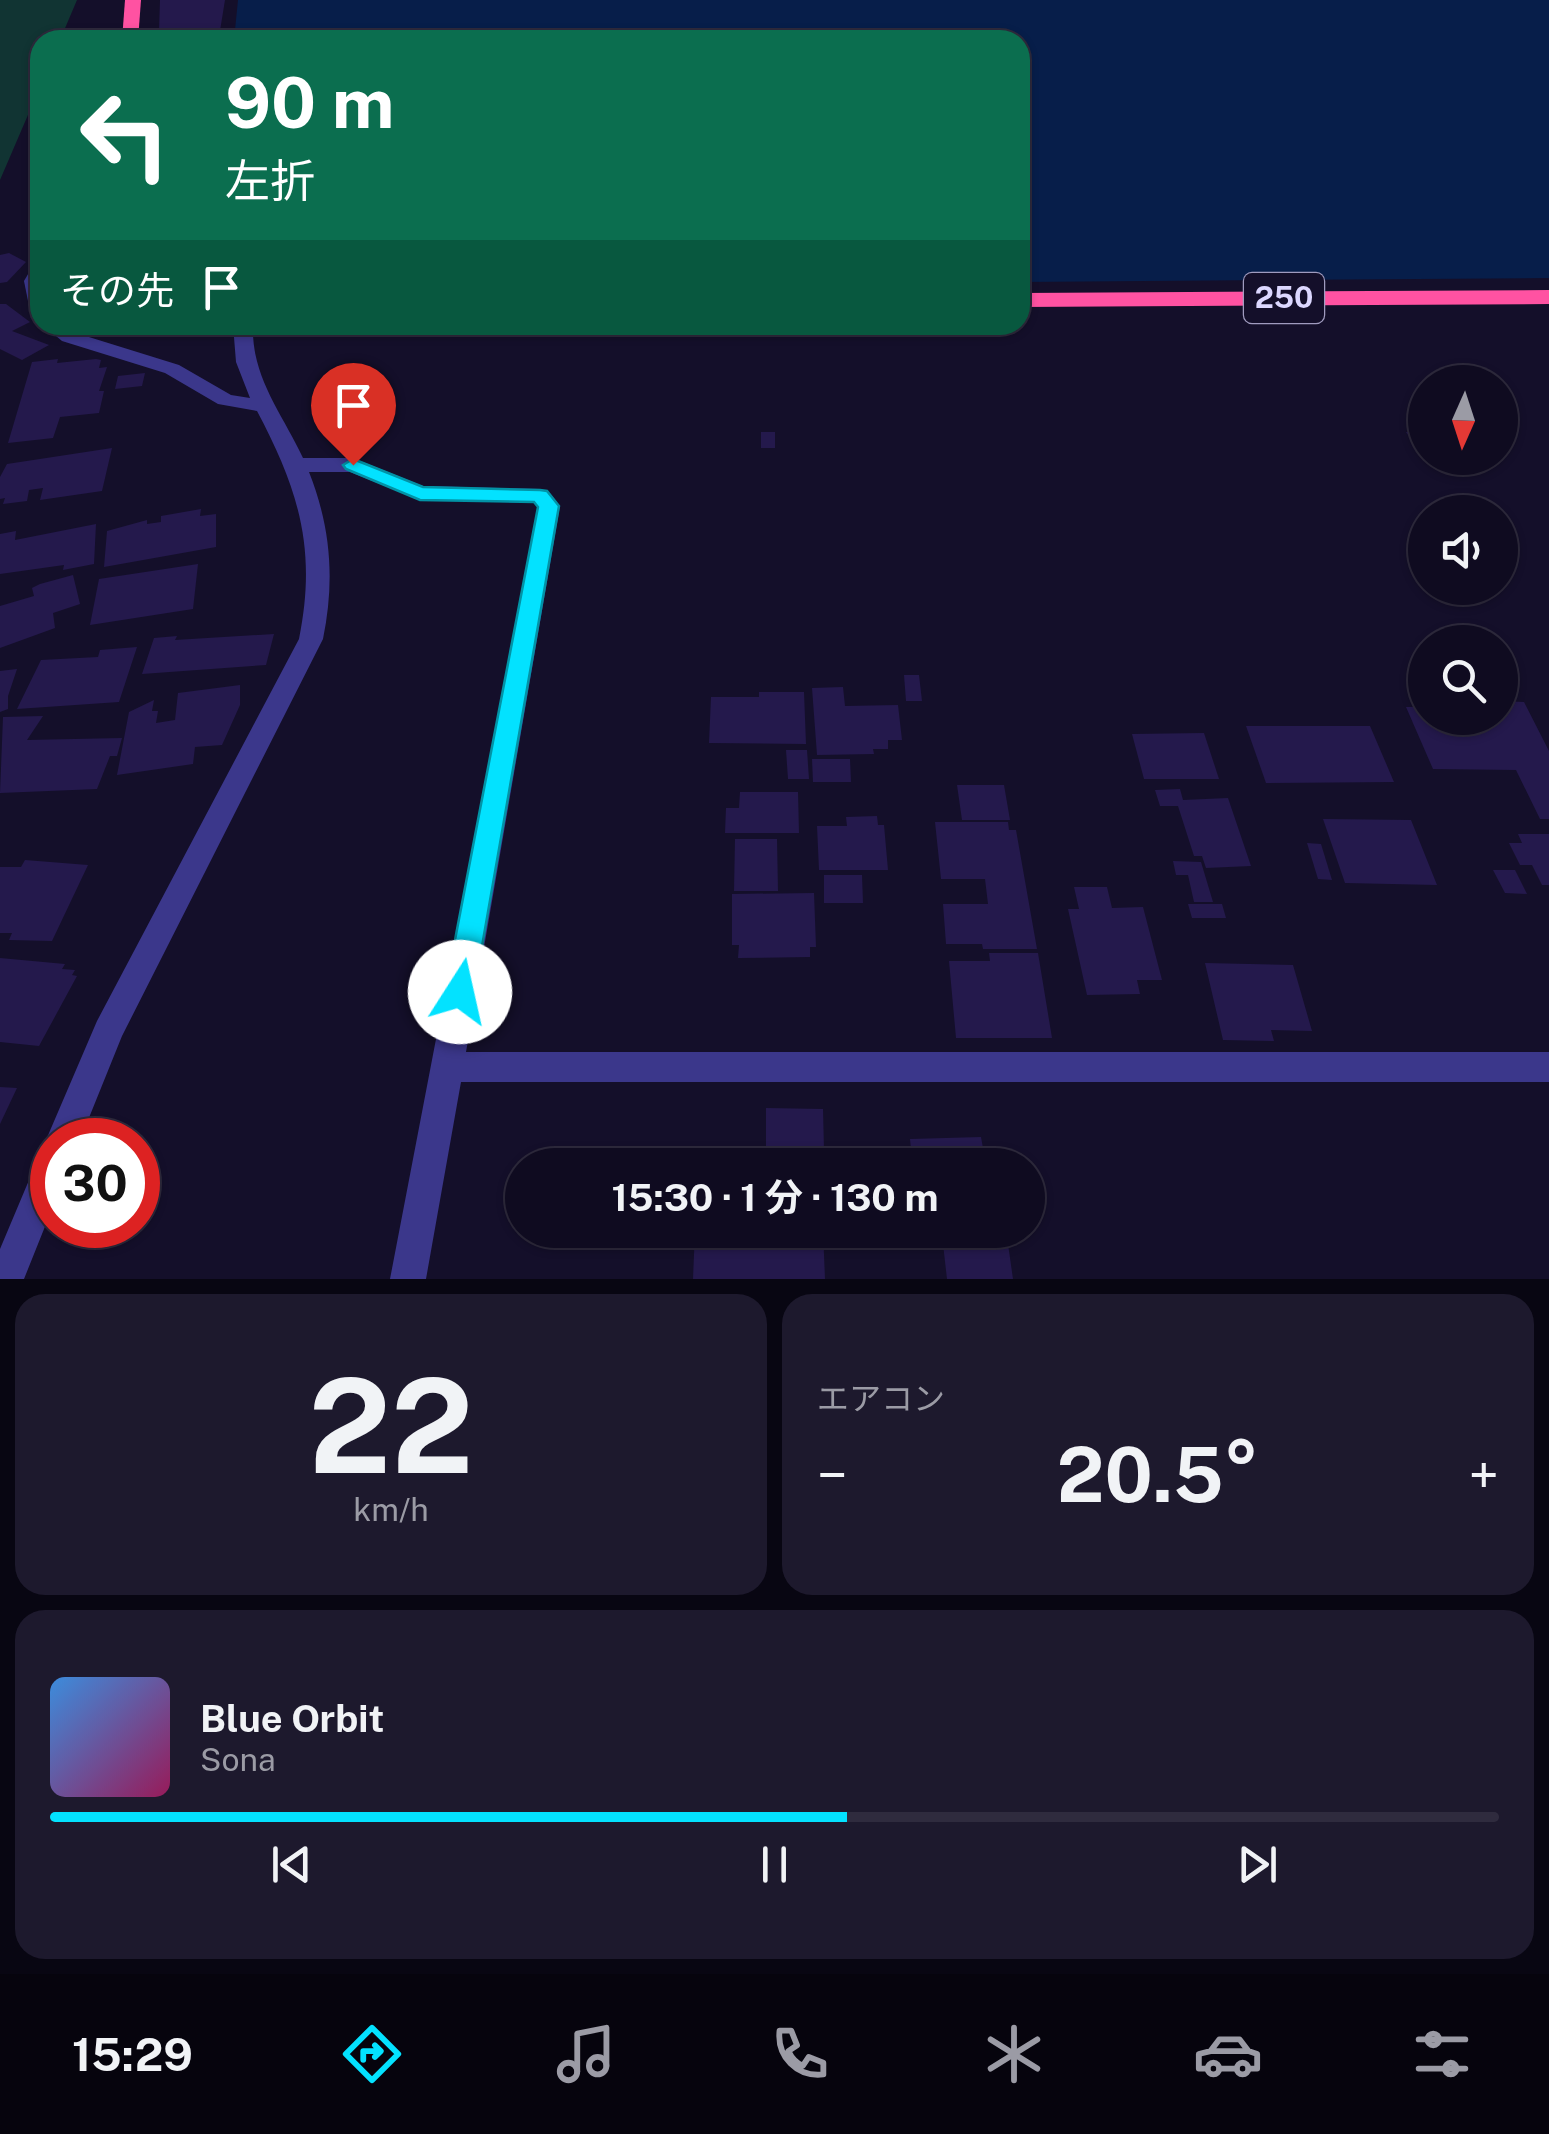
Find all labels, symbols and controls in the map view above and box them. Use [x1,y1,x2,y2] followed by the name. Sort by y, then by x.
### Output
[225,61,395,144] text: 90 m
[60,70,190,200] icon: left
[225,154,315,207] text: 左折
[194,260,249,315] icon: arrive
[60,268,174,313] text: その先
[1244,273,1324,323] road number: 250
[311,363,396,466] pin
[1408,365,1518,475] north arrow
[1408,365,1518,735] map controls
[326,378,381,433] icon: arrive
[1408,495,1518,605] button: sound
[1408,625,1518,735] button: search
[408,940,512,1044] position arrow
[30,1118,160,1248] speed limit sign: 30
[612,1175,938,1220] text: 15:30 · 1 分 · 130 m
[308,1350,474,1502] text: 22
[817,1380,945,1417] text: エアコン
[1057,1431,1259,1519] text: 20.5°
[817,1443,848,1507] text: −
[1468,1443,1499,1507] text: +
[353,1491,429,1528] text: km/h
[200,1696,384,1741] text: Blue Orbit
[200,1741,276,1778] text: Sona
[264,1837,319,1892] icon: previous
[747,1837,802,1892] icon: pause
[1230,1837,1285,1892] icon: next
[337,2019,407,2089] icon: directions
[551,2019,621,2089] icon: music
[765,2019,835,2089] icon: phone
[979,2019,1049,2089] icon: climate
[1193,2019,1263,2089] icon: car
[1407,2019,1477,2089] icon: filters
[72,2028,193,2081] text: 15:29

